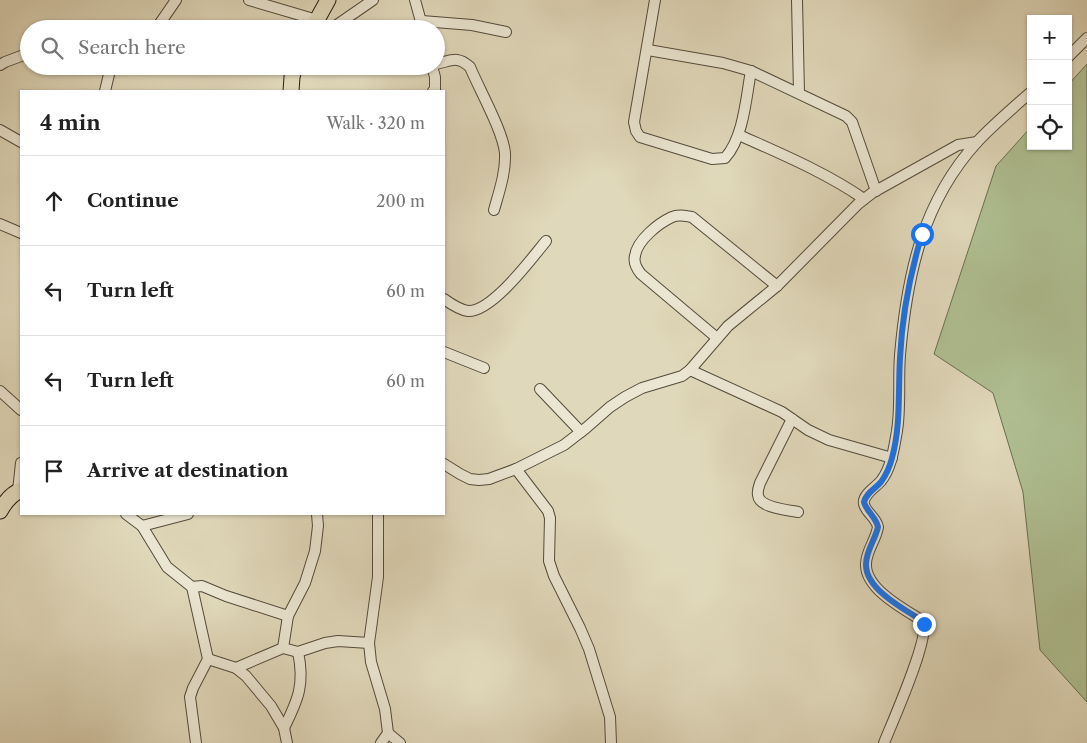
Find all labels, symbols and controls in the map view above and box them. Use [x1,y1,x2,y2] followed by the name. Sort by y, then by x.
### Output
[1027,15,1072,150] map controls
[1027,15,1072,60] button: +
[20,20,445,75] search box
[38,34,66,62] icon: search
[78,36,186,59] text: Search here
[1027,60,1072,105] button: −
[1027,105,1072,150] button: locate
[40,110,101,135] text: 4 min
[326,113,425,133] text: Walk · 320 m
[40,187,68,215] icon: ahead
[87,189,179,212] text: Continue
[376,191,425,211] text: 200 m
[911,223,934,246] route start
[40,277,68,305] icon: left
[87,279,174,302] text: Turn left
[386,281,425,301] text: 60 m
[40,367,68,395] icon: left
[87,369,174,392] text: Turn left
[386,371,425,391] text: 60 m
[40,457,68,485] icon: arrive
[87,459,288,482] text: Arrive at destination
[913,613,936,636] route end

